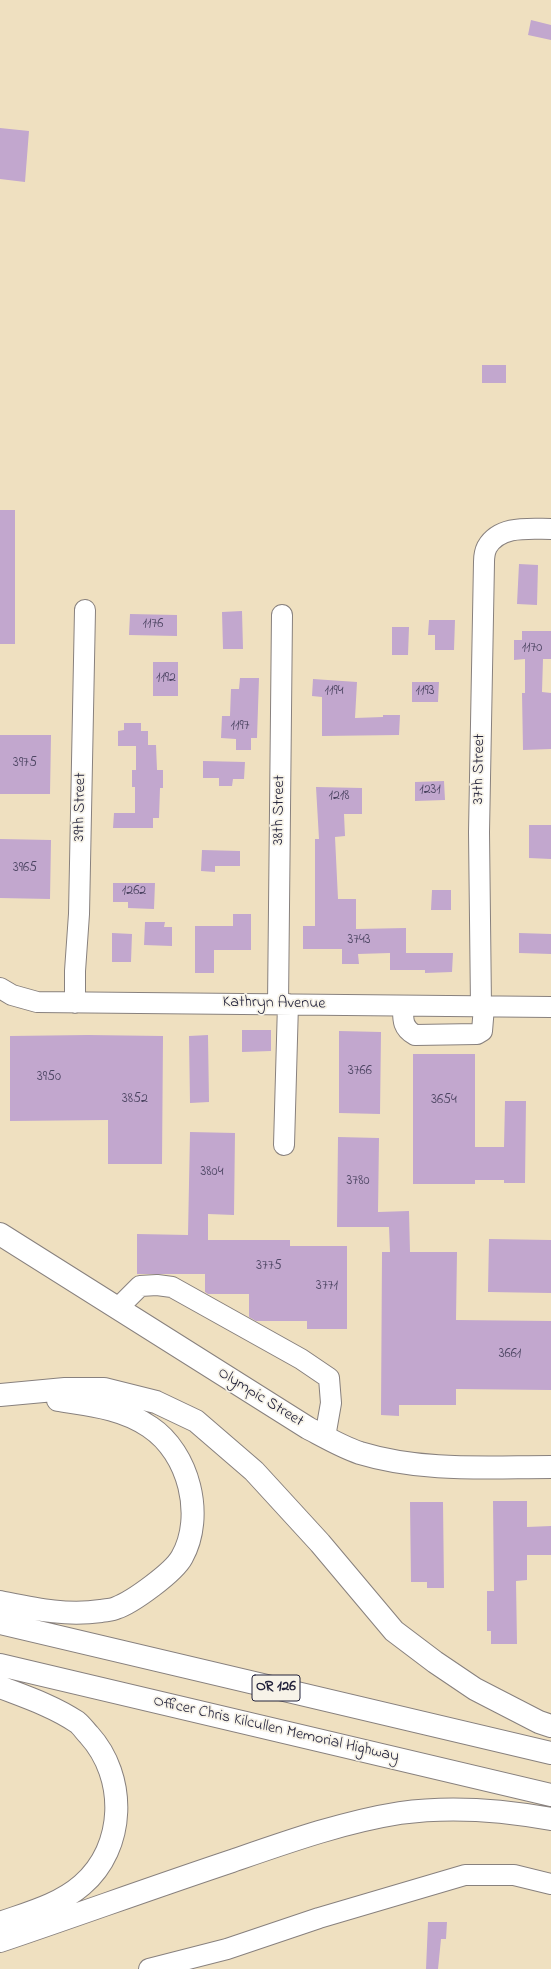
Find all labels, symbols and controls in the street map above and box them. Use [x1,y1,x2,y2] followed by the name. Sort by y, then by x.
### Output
[143,617,163,633] house number: 1176
[522,641,542,657] house number: 1170
[156,671,176,687] house number: 1192
[325,684,343,700] house number: 1194
[416,684,434,700] house number: 1193
[231,719,249,735] house number: 1197
[470,734,490,804] street label: 37th Street
[13,756,37,772] house number: 3975
[71,772,91,842] street label: 39th Street
[270,775,290,845] street label: 38th Street
[419,783,441,799] house number: 1231
[328,789,350,805] house number: 1218
[13,861,37,877] house number: 3965
[122,884,146,900] house number: 1262
[347,933,371,949] house number: 3743
[222,994,326,1014] street label: Kathryn Avenue
[348,1064,372,1080] house number: 3766
[37,1070,61,1086] house number: 3950
[122,1092,148,1108] house number: 3852
[431,1093,457,1109] house number: 3654
[201,1165,223,1181] house number: 3804
[347,1174,369,1190] house number: 3780
[256,1259,282,1275] house number: 3775
[316,1279,338,1295] house number: 3771
[499,1347,521,1363] house number: 3661
[214,1364,306,1432] street label: Olympic Street
[252,1675,300,1701] road number: OR 126
[151,1692,401,1768] street label: Officer Chris Kilcullen Memorial Highway

